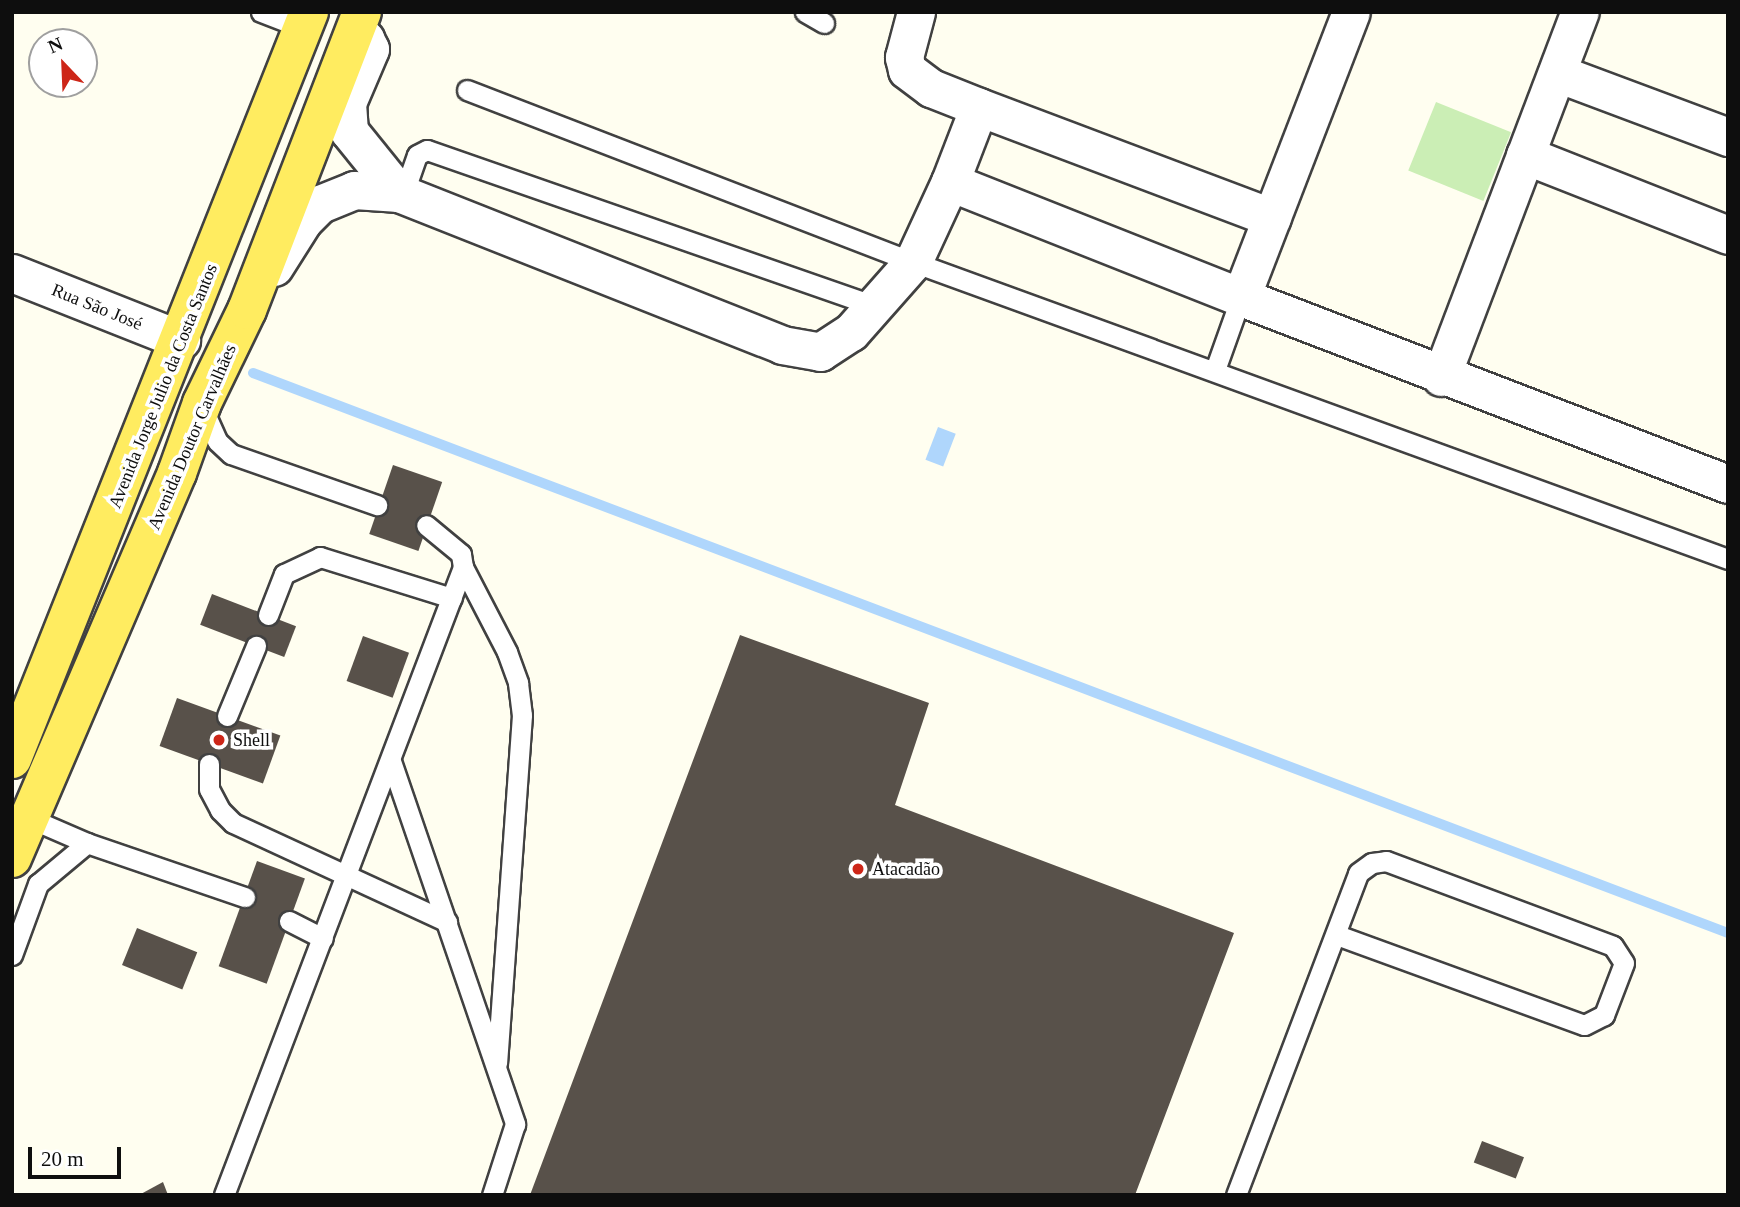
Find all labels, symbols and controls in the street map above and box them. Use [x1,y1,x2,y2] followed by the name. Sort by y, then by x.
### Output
[28,28,98,98] north arrow
[45,33,66,57] text: N
[104,261,222,511] street label: Avenida Jorge Julio da Costa Santos
[48,279,146,335] street label: Rua São José
[143,341,241,533] street label: Avenida Doutor Carvalhães
[233,729,270,751] place label: Shell
[211,732,227,748] marker: Shell
[872,858,940,880] place label: Atacadão
[850,861,866,877] marker: Atacadão
[32,1134,124,1178] scale bar
[41,1147,84,1171] text: 20 m

